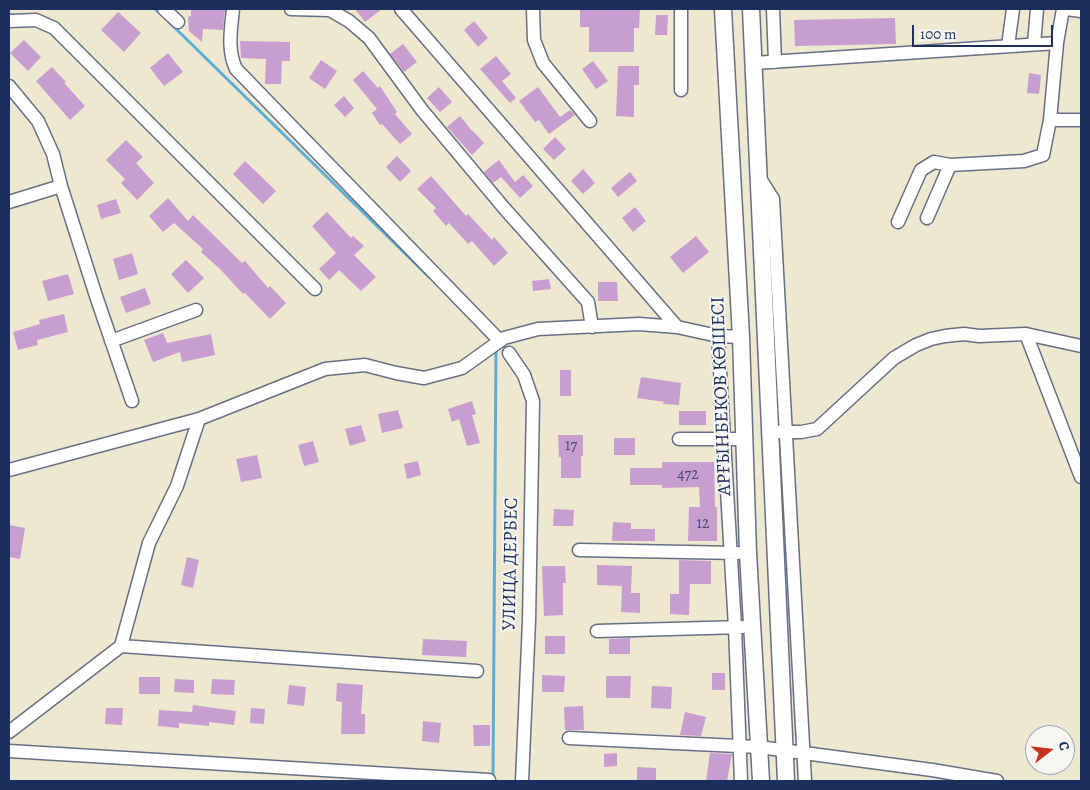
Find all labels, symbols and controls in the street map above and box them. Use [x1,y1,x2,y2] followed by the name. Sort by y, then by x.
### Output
[915,15,1056,47] scale bar
[920,24,957,44] text: 100 m
[707,296,737,496] street label: АРҒЫНБЕКОВ КӨШЕСІ
[565,436,577,456] house number: 17
[677,465,699,485] house number: 472
[498,497,524,631] street label: УЛИЦА ДЕРБЕС
[696,514,710,534] house number: 12
[1025,725,1075,775] north arrow
[1054,739,1074,753] text: С

